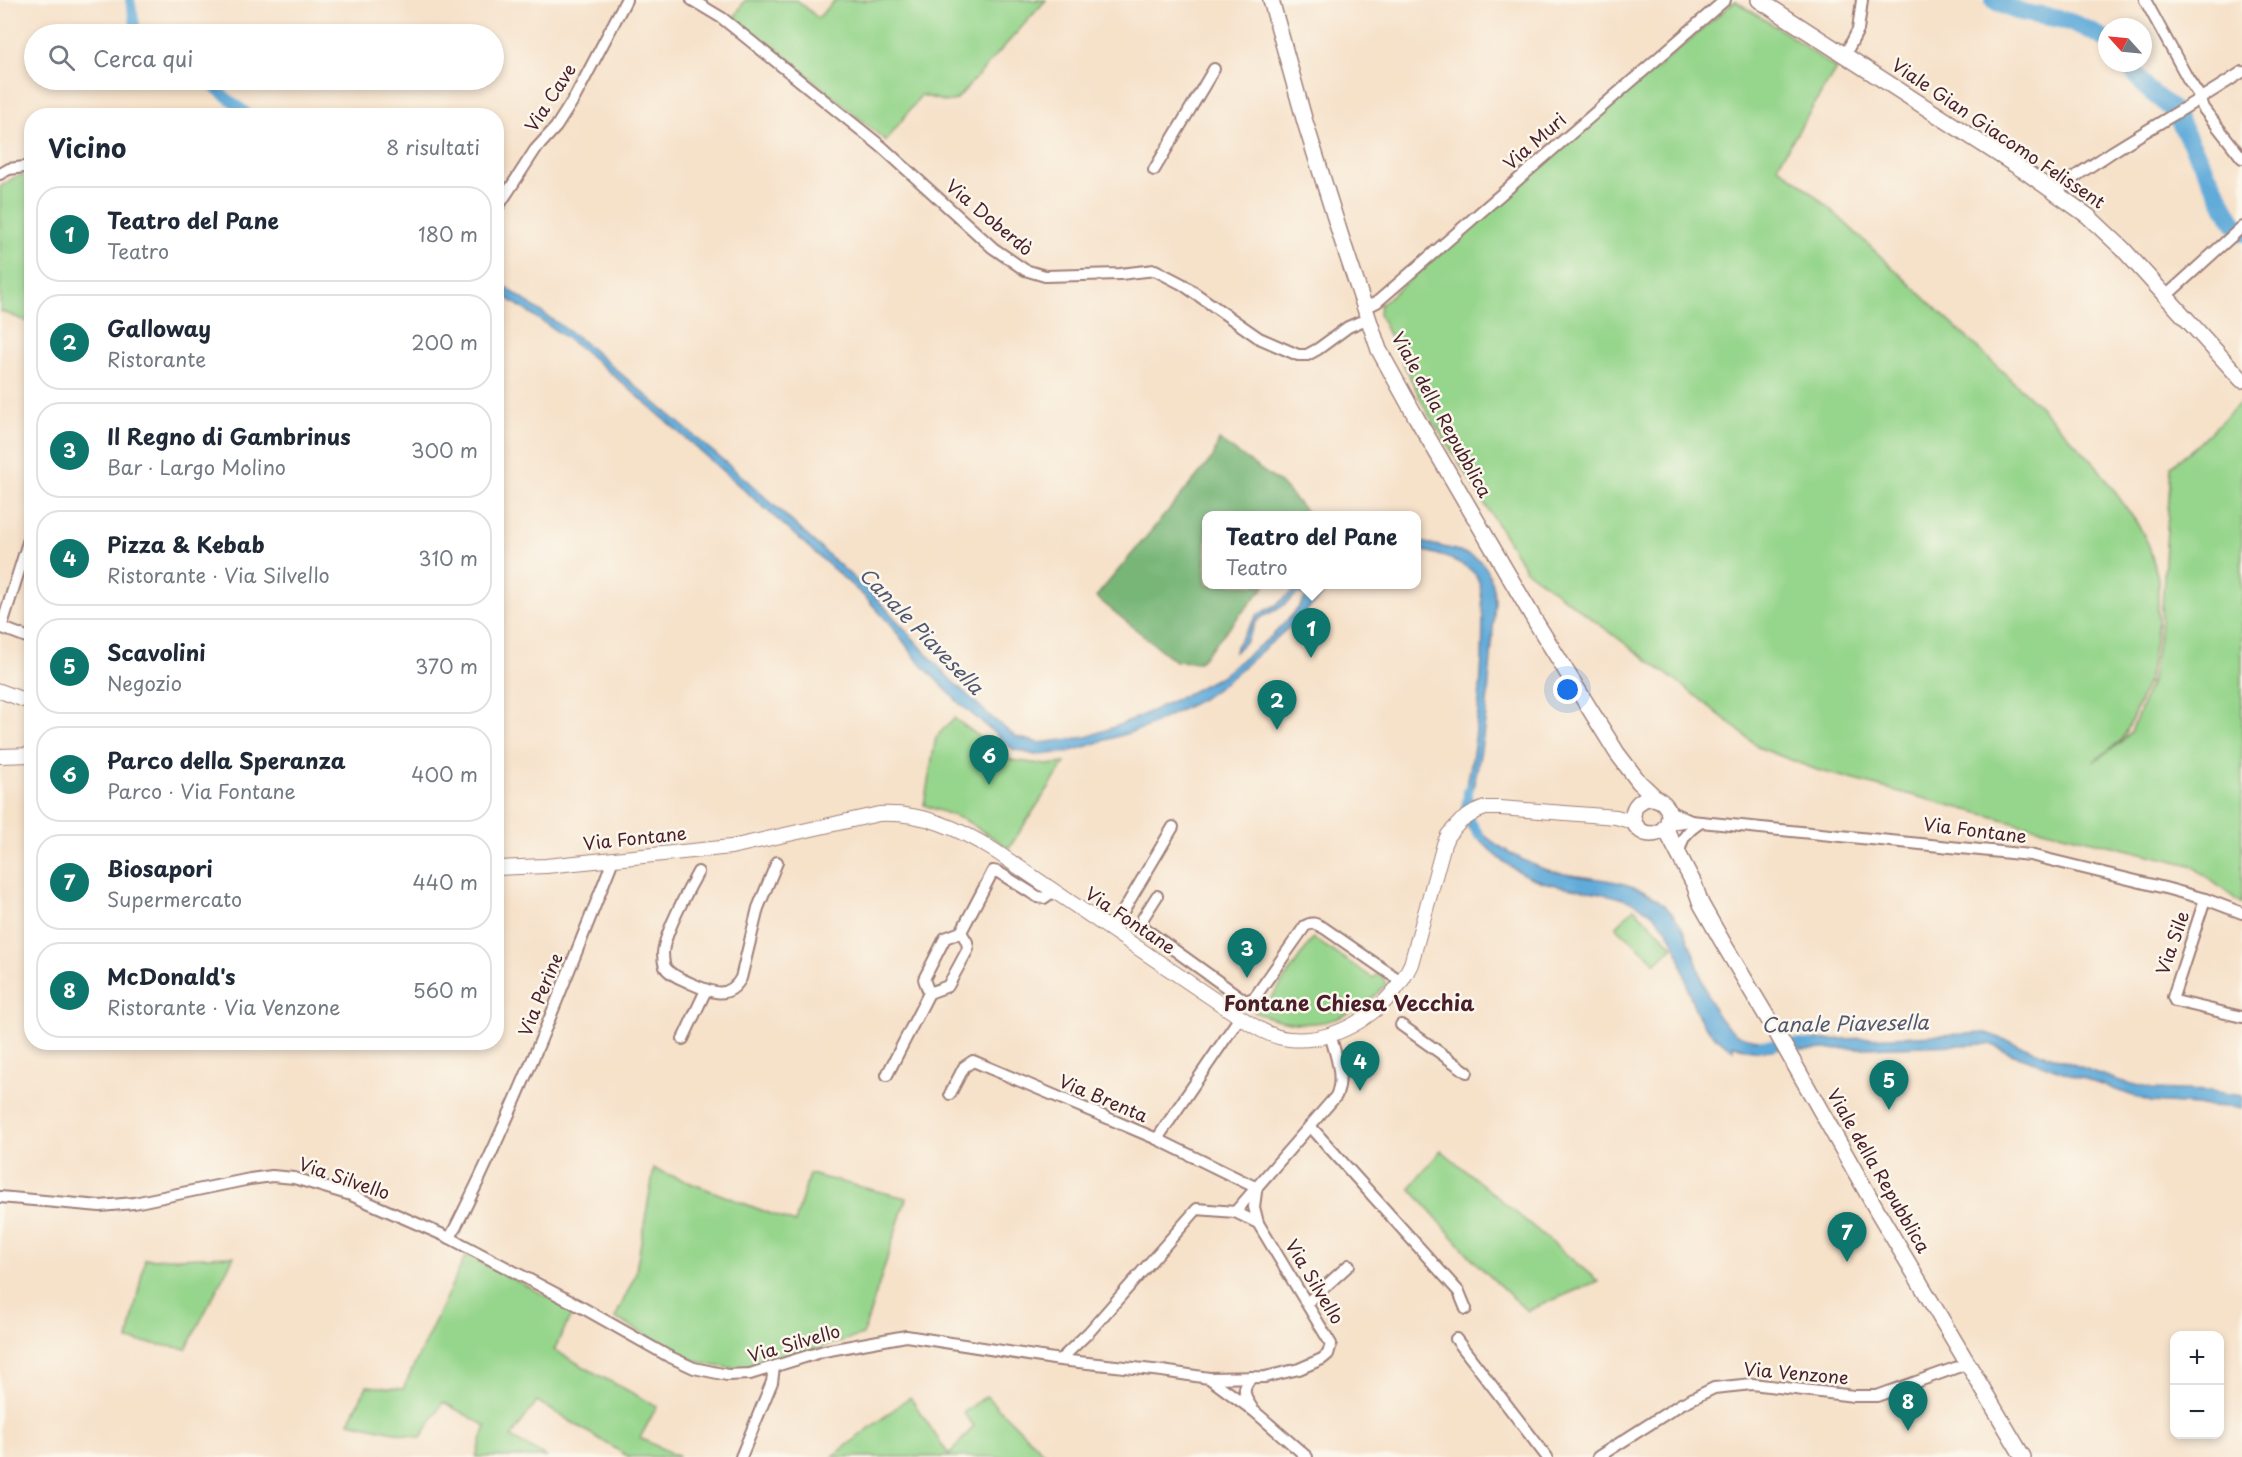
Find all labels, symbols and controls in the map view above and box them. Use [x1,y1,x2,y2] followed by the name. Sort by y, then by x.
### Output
[2098,18,2152,72] north arrow
[24,24,504,90] search box
[45,41,78,74] icon: search
[93,41,193,74] text: Cerca qui
[1887,51,2111,215] street label: Viale Gian Giacomo Felissent
[517,57,582,137] street label: Via Cave
[1497,106,1571,176] street label: Via Muri
[48,128,126,167] text: Vicino
[386,132,480,162] text: 8 risultati
[940,172,1039,261] street label: Via Doberdò
[107,203,279,236] text: Teatro del Pane
[65,219,74,249] text: 1
[418,219,478,249] text: 180 m
[107,236,169,266] text: Teatro
[107,311,211,344] text: Galloway
[1385,326,1500,503] street label: Viale della Repubblica
[62,327,77,357] text: 2
[411,327,478,357] text: 200 m
[107,344,206,374] text: Ristorante
[107,419,351,452] text: Il Regno di Gambrinus
[63,435,76,465] text: 3
[411,435,478,465] text: 300 m
[107,452,286,482] text: Bar · Largo Molino
[1202,511,1421,589] popup
[1226,519,1397,552] text: Teatro del Pane
[107,527,265,560] text: Pizza & Kebab
[63,543,76,573] text: 4
[418,543,478,573] text: 310 m
[1226,552,1288,582] text: Teatro
[107,560,330,590] text: Ristorante · Via Silvello
[853,560,991,701] water label: Canale Piavesella
[1292,608,1330,658] pin: 1
[107,635,206,668] text: Scavolini
[63,651,76,681] text: 5
[415,651,478,681] text: 370 m
[107,668,182,698] text: Negozio
[1553,675,1582,704] your location
[1258,680,1296,730] pin: 2
[970,736,1008,785] pin: 6
[107,743,346,776] text: Parco della Speranza
[62,759,77,789] text: 6
[411,759,478,789] text: 400 m
[107,776,296,806] text: Parco · Via Fontane
[1922,810,2028,849] street label: Via Fontane
[582,819,688,856] street label: Via Fontane
[107,851,213,884] text: Biosapori
[64,867,75,897] text: 7
[413,867,478,897] text: 440 m
[1080,879,1182,960] street label: Via Fontane
[107,884,242,914] text: Supermercato
[2148,907,2195,978] street label: Via Sile
[1228,928,1266,978] pin: 3
[511,949,569,1040] street label: Via Perine
[107,959,236,992] text: McDonald's
[63,975,76,1005] text: 8
[413,975,478,1005] text: 560 m
[1223,986,1475,1018] district label: Fontane Chiesa Vecchia
[107,992,340,1022] text: Ristorante · Via Venzone
[1761,1007,1929,1039] water label: Canale Piavesella
[1340,1042,1380,1091] pin: 4
[1870,1060,1908,1110] pin: 5
[1055,1067,1153,1129] street label: Via Brenta
[1821,1083,1938,1258] street label: Viale della Repubblica
[295,1149,394,1206] street label: Via Silvello
[1828,1212,1866,1262] pin: 7
[1279,1234,1351,1329] street label: Via Silvello
[744,1317,843,1369] street label: Via Silvello
[2170,1331,2224,1439] map controls
[2170,1331,2224,1385] button: +
[1742,1354,1850,1391] street label: Via Venzone
[1888,1382,1928,1431] pin: 8
[2170,1385,2224,1439] button: −

